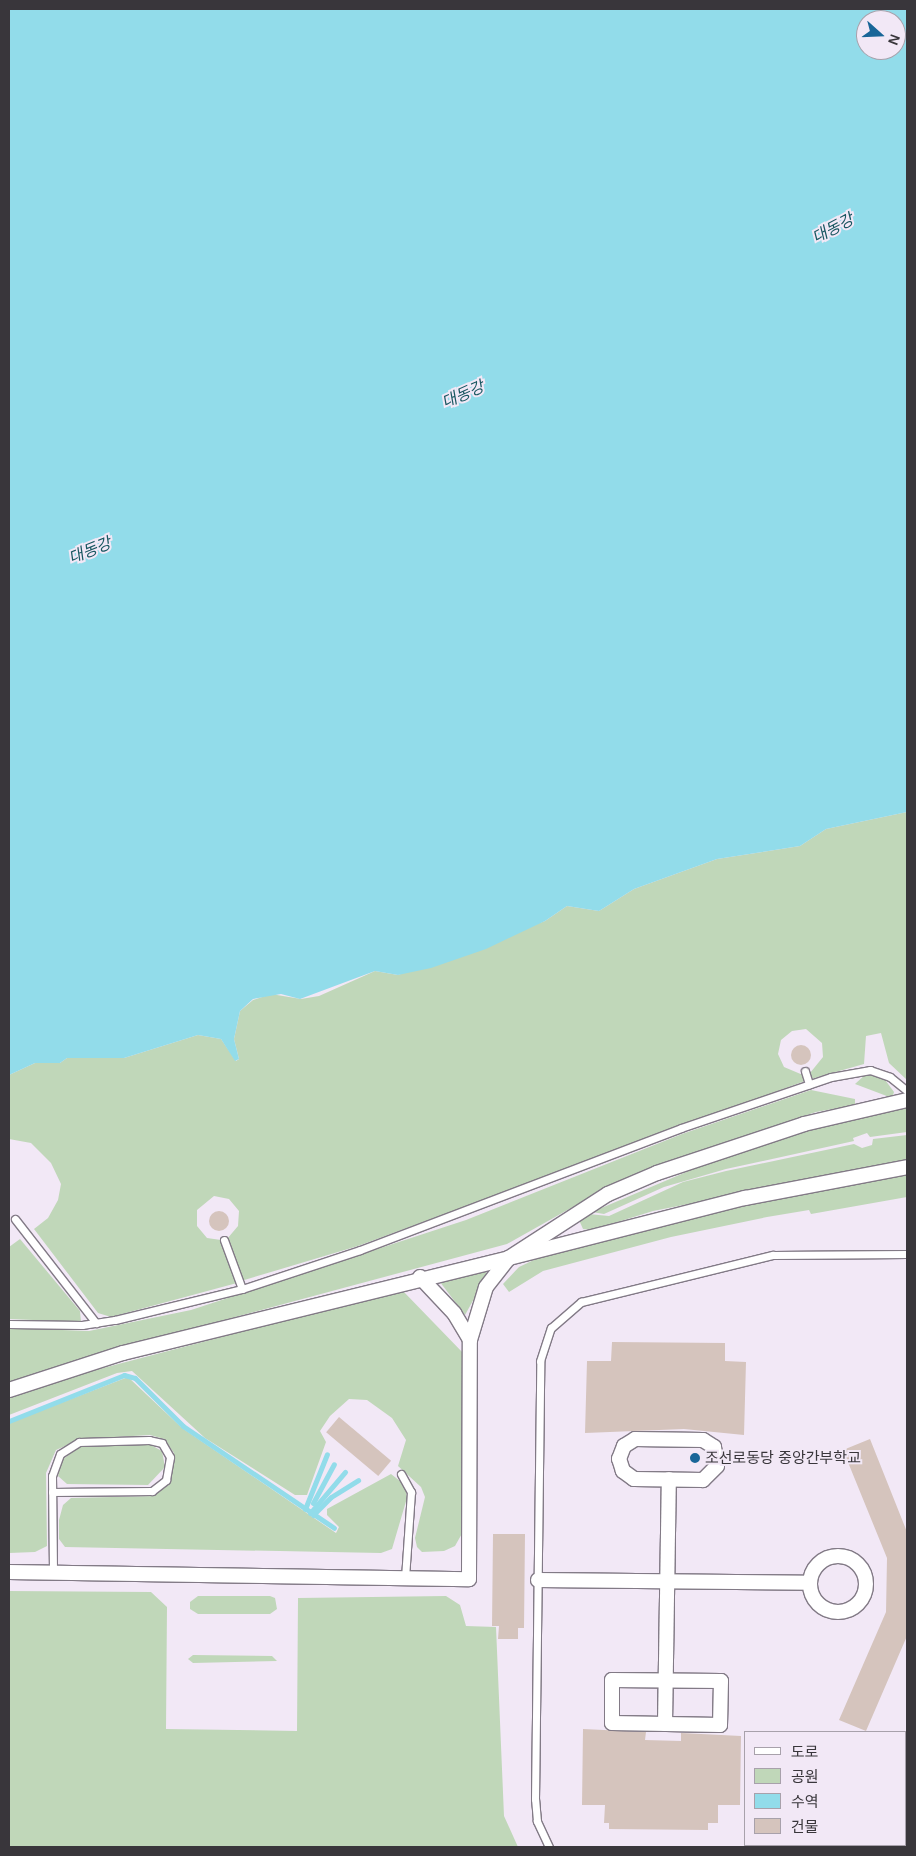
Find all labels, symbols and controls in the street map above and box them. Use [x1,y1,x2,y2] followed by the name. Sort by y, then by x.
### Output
[856,10,906,60] north arrow
[885,32,903,47] text: N
[809,210,857,248] water label: 대동강
[439,377,487,413] water label: 대동강
[66,534,114,568] water label: 대동강
[705,1449,861,1467] place label: 조선로동당 중앙간부학교
[689,1452,701,1464] marker: 조선로동당 중앙간부학교
[744,1731,906,1846] legend
[791,1743,819,1760] text: 도로
[791,1768,819,1785] text: 공원
[791,1793,819,1810] text: 수역
[791,1818,819,1835] text: 건물

